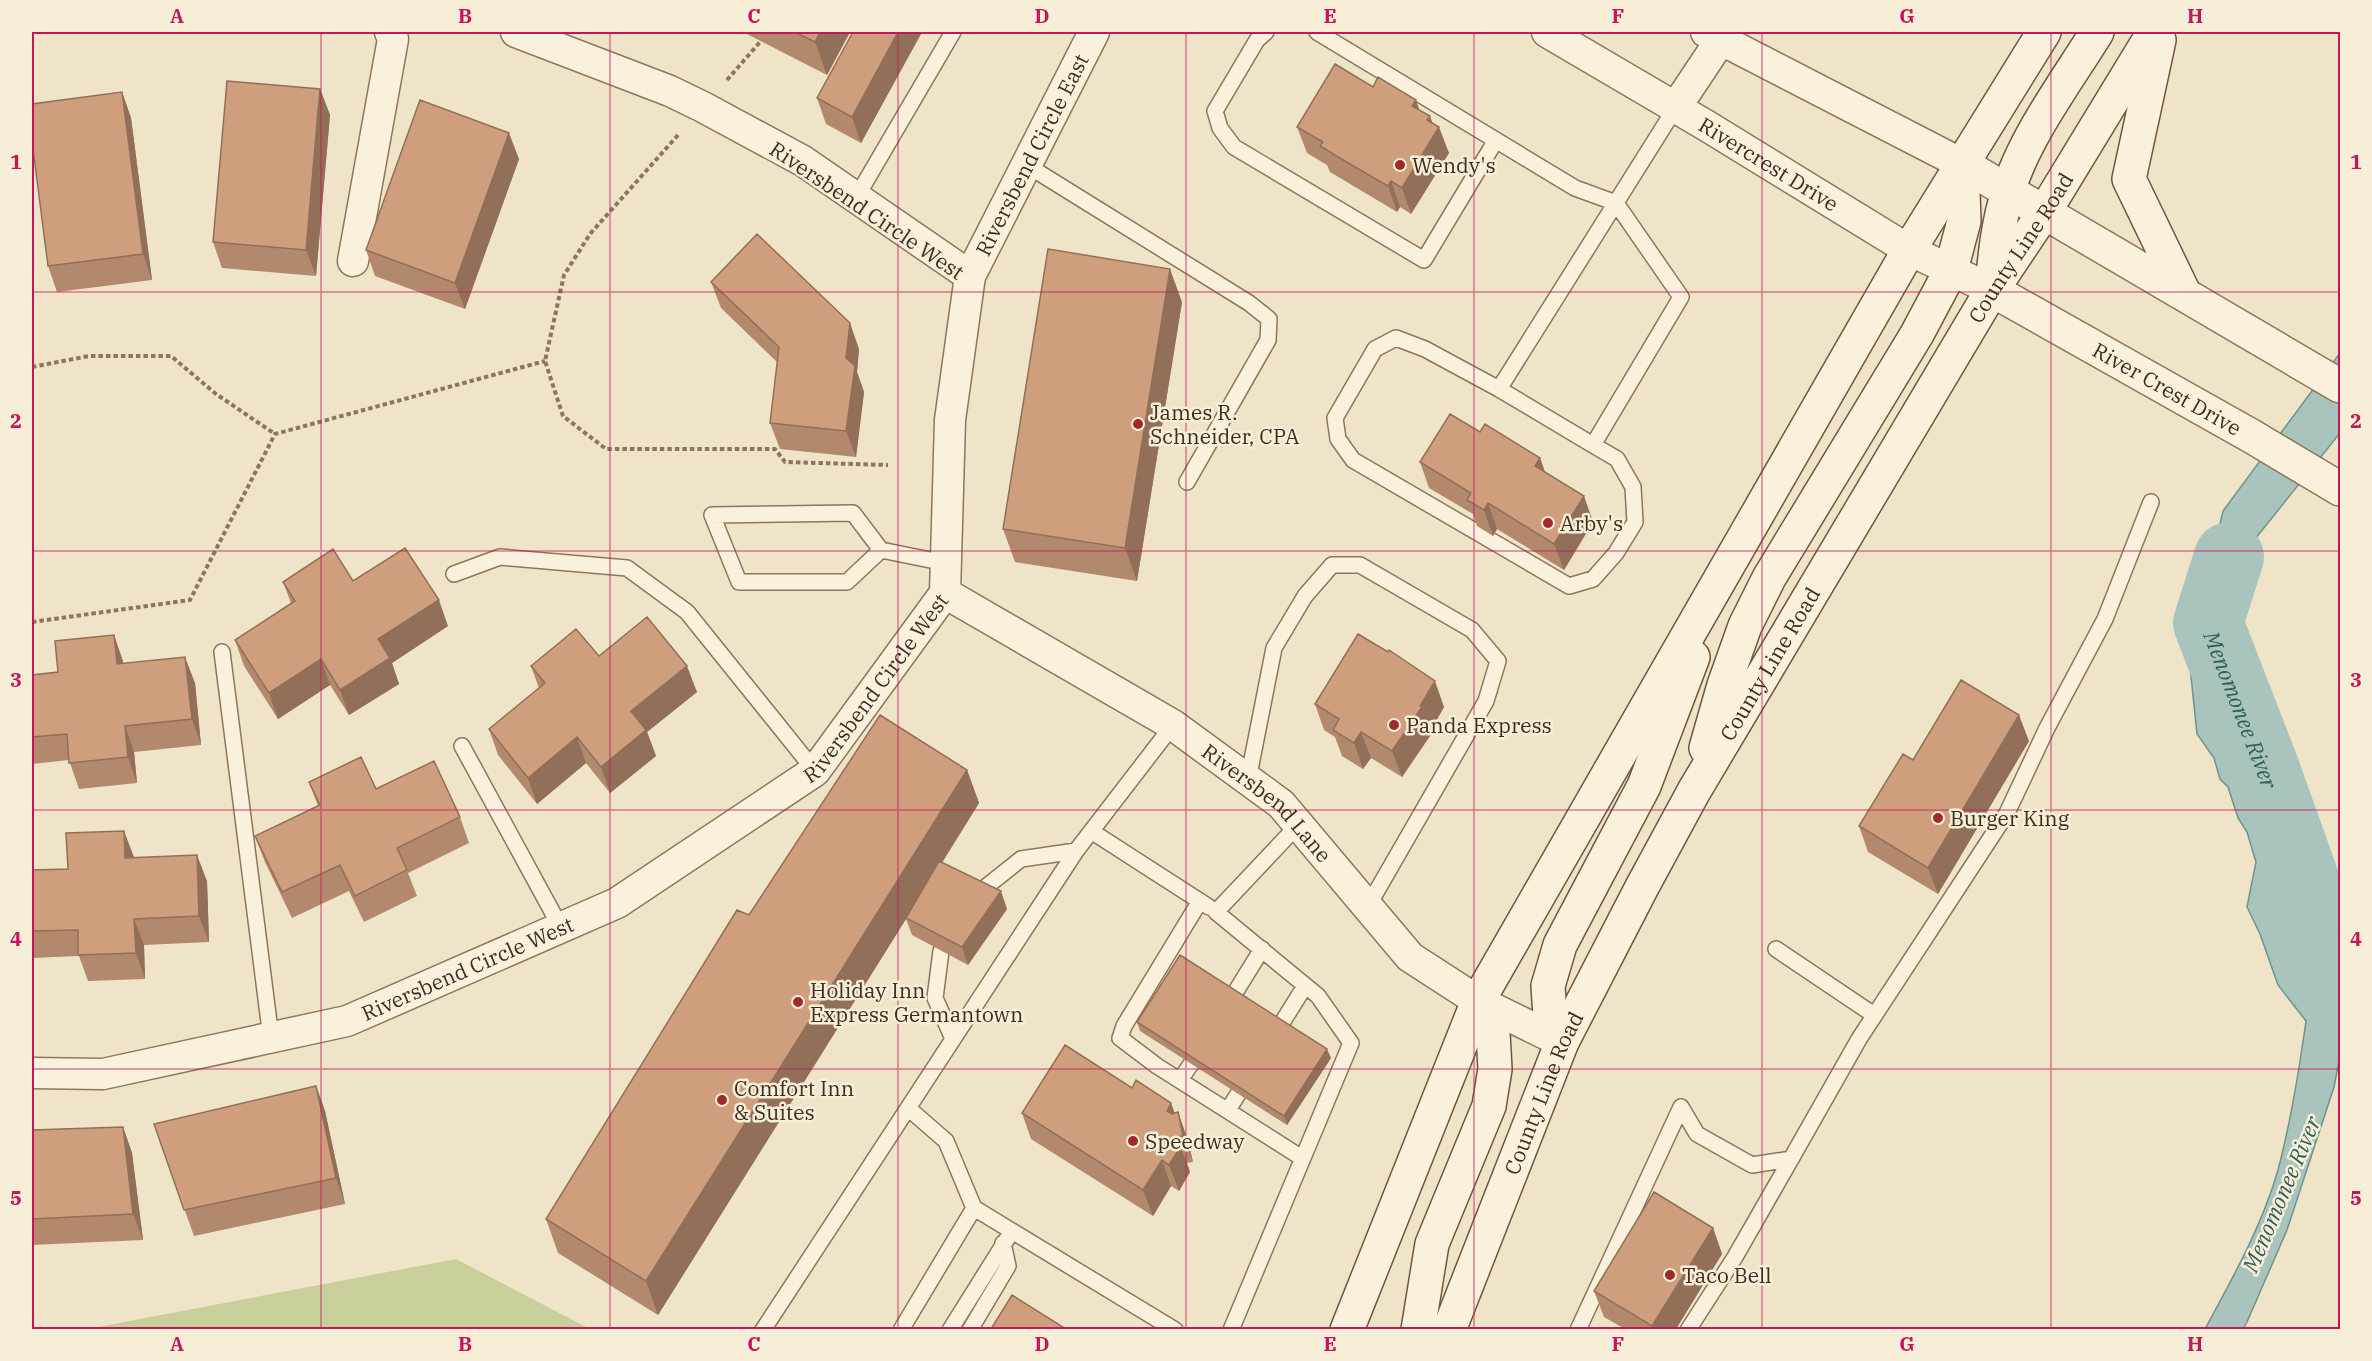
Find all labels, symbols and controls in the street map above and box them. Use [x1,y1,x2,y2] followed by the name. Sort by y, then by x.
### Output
[170,2,184,29] text: A
[458,2,472,29] text: B
[747,2,761,29] text: C
[1034,2,1050,29] text: D
[1323,2,1337,29] text: E
[1612,2,1624,29] text: F
[1899,2,1915,29] text: G
[2187,2,2203,29] text: H
[969,49,1095,261] street label: Riversbend Circle East
[1694,110,1844,217] street label: Rivercrest Drive
[764,134,970,286] street label: Riversbend Circle West
[10,148,22,175] text: 1
[2350,148,2362,175] text: 1
[1412,151,1496,179] place label: Wendy's
[1393,158,1407,172] marker: Wendy's
[1962,167,2079,328] street label: County Line Road
[2088,336,2247,442] street label: River Crest Drive
[1150,398,1300,450] place label: James R. Schneider, CPA
[10,407,22,434] text: 2
[2350,407,2362,434] text: 2
[1131,417,1145,431] marker: James R. Schneider, CPA
[1560,509,1623,537] place label: Arby's
[1541,516,1555,530] marker: Arby's
[1713,582,1826,746] street label: County Line Road
[797,587,954,789] street label: Riversbend Circle West
[2198,626,2285,794] water label: Menomonee River
[10,666,22,693] text: 3
[2350,666,2362,693] text: 3
[1406,711,1552,739] place label: Panda Express
[1387,718,1401,732] marker: Panda Express
[1197,737,1338,868] street label: Riversbend Lane
[1950,804,2070,832] place label: Burger King
[1931,811,1945,825] marker: Burger King
[357,910,578,1027] street label: Riversbend Circle West
[10,925,22,952] text: 4
[2350,925,2362,952] text: 4
[810,976,1023,1028] place label: Holiday Inn Express Germantown
[791,995,805,1009] marker: Holiday Inn Express Germantown
[1497,1006,1590,1179] street label: County Line Road
[734,1074,854,1126] place label: Comfort Inn & Suites
[715,1093,729,1107] marker: Comfort Inn & Suites
[2235,1110,2327,1277] water label: Menomonee River
[1145,1127,1245,1155] place label: Speedway
[1126,1134,1140,1148] marker: Speedway
[10,1184,22,1211] text: 5
[2350,1184,2362,1211] text: 5
[1682,1261,1772,1289] place label: Taco Bell
[1663,1268,1677,1282] marker: Taco Bell
[170,1330,184,1357] text: A
[458,1330,472,1357] text: B
[747,1330,761,1357] text: C
[1034,1330,1050,1357] text: D
[1323,1330,1337,1357] text: E
[1612,1330,1624,1357] text: F
[1899,1330,1915,1357] text: G
[2187,1330,2203,1357] text: H

